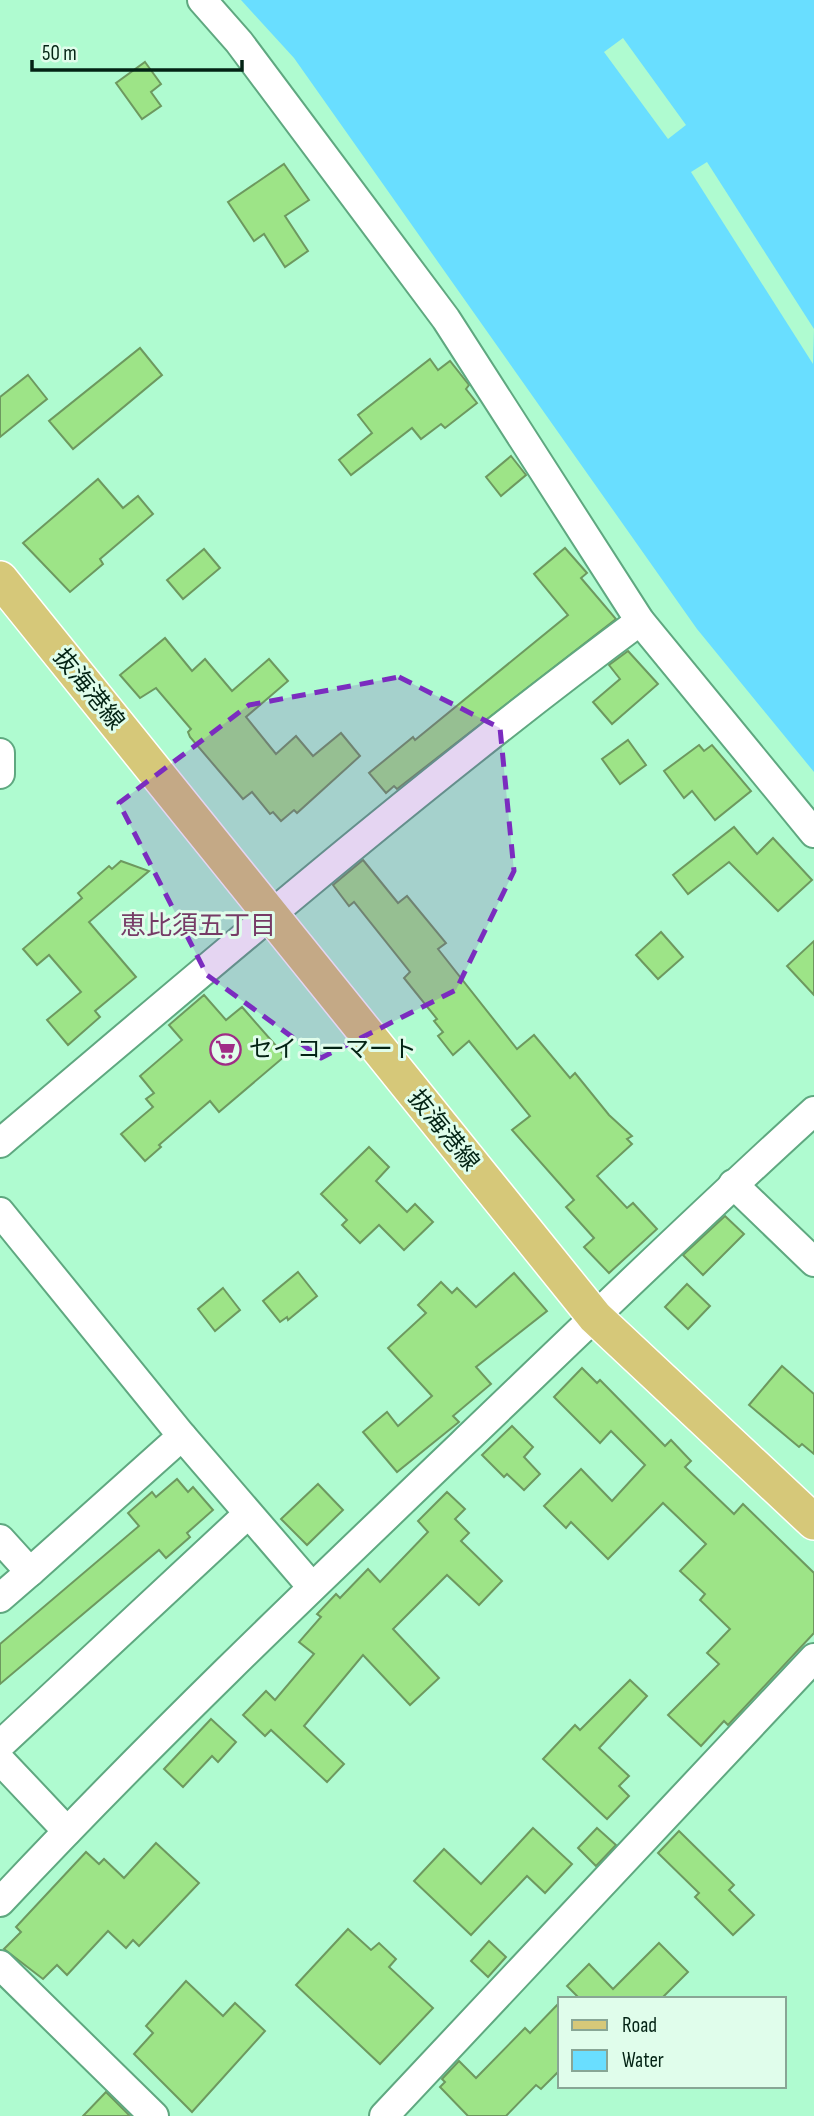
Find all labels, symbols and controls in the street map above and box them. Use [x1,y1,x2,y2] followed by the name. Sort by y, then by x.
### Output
[32,28,242,72] scale bar
[42,41,77,66] text: 50 m
[47,643,130,736] street label: 抜海港線
[120,911,276,942] district label: 恵比須五丁目
[209,1032,243,1066] supermarket icon: セイコーマート
[249,1035,417,1064] place label: セイコーマート
[402,1084,485,1177] street label: 抜海港線
[558,1997,786,2088] legend
[622,2013,657,2038] text: Road
[622,2048,664,2073] text: Water

